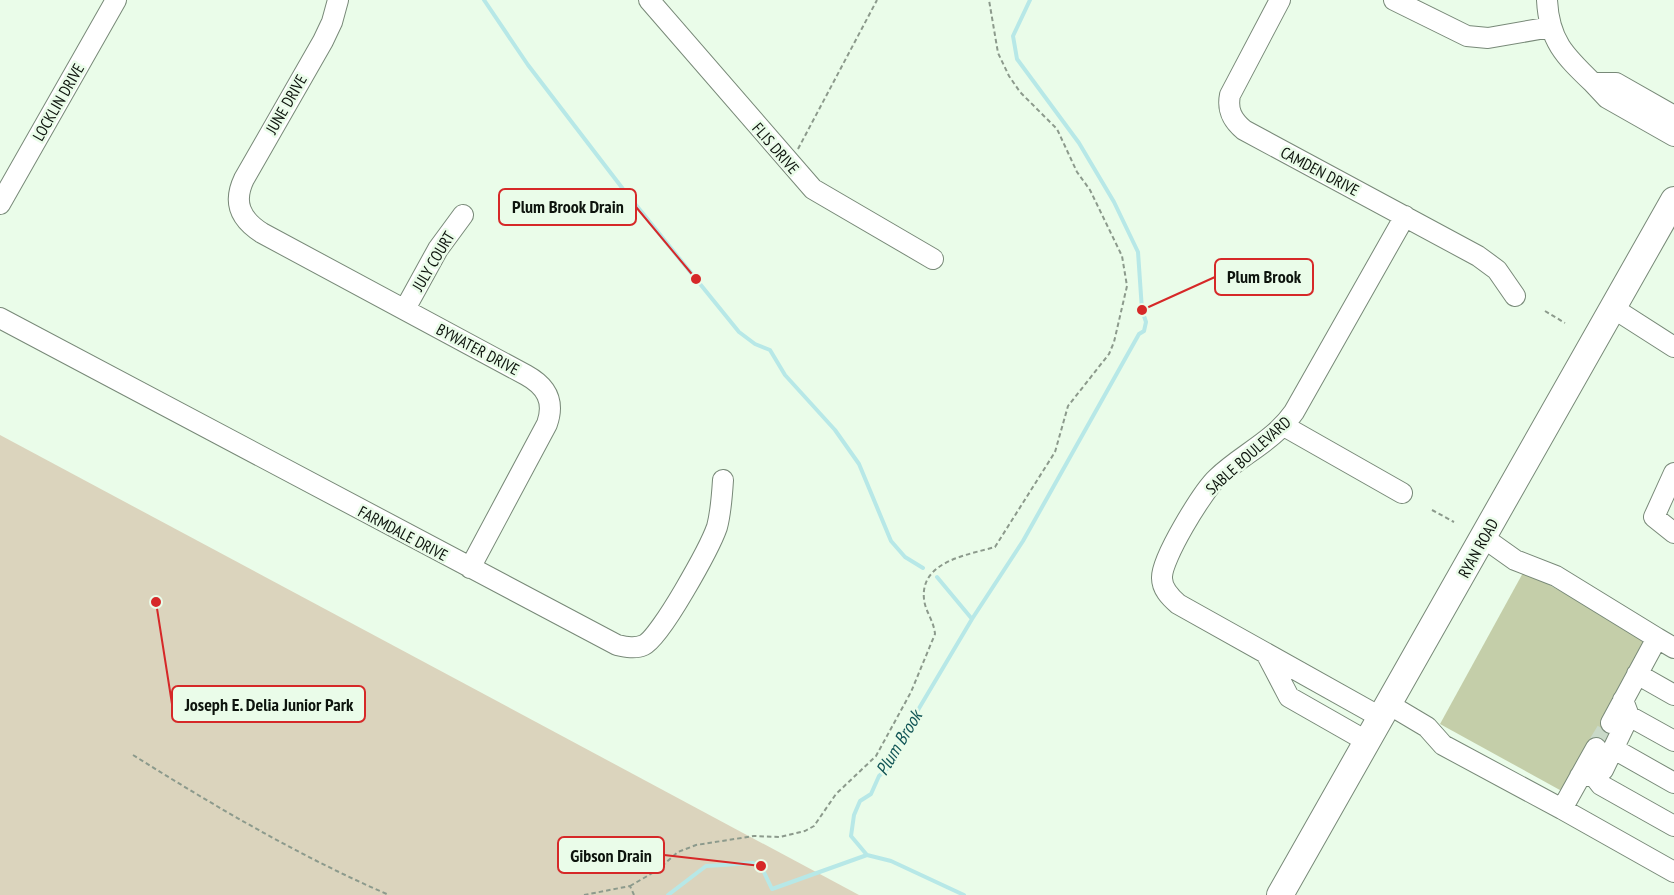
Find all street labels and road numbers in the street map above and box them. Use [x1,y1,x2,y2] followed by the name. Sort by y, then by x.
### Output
[28,60,88,144] street label: LOCKLIN DRIVE
[261,71,311,138] street label: JUNE DRIVE
[748,118,804,178] street label: FLIS DRIVE
[1277,142,1363,200] street label: CAMDEN DRIVE
[407,228,459,295] street label: JULY COURT
[433,319,523,379] street label: BYWATER DRIVE
[1201,412,1295,498] street label: SABLE BOULEVARD
[355,501,451,565] street label: FARMDALE DRIVE
[1454,515,1502,581] street label: RYAN ROAD

